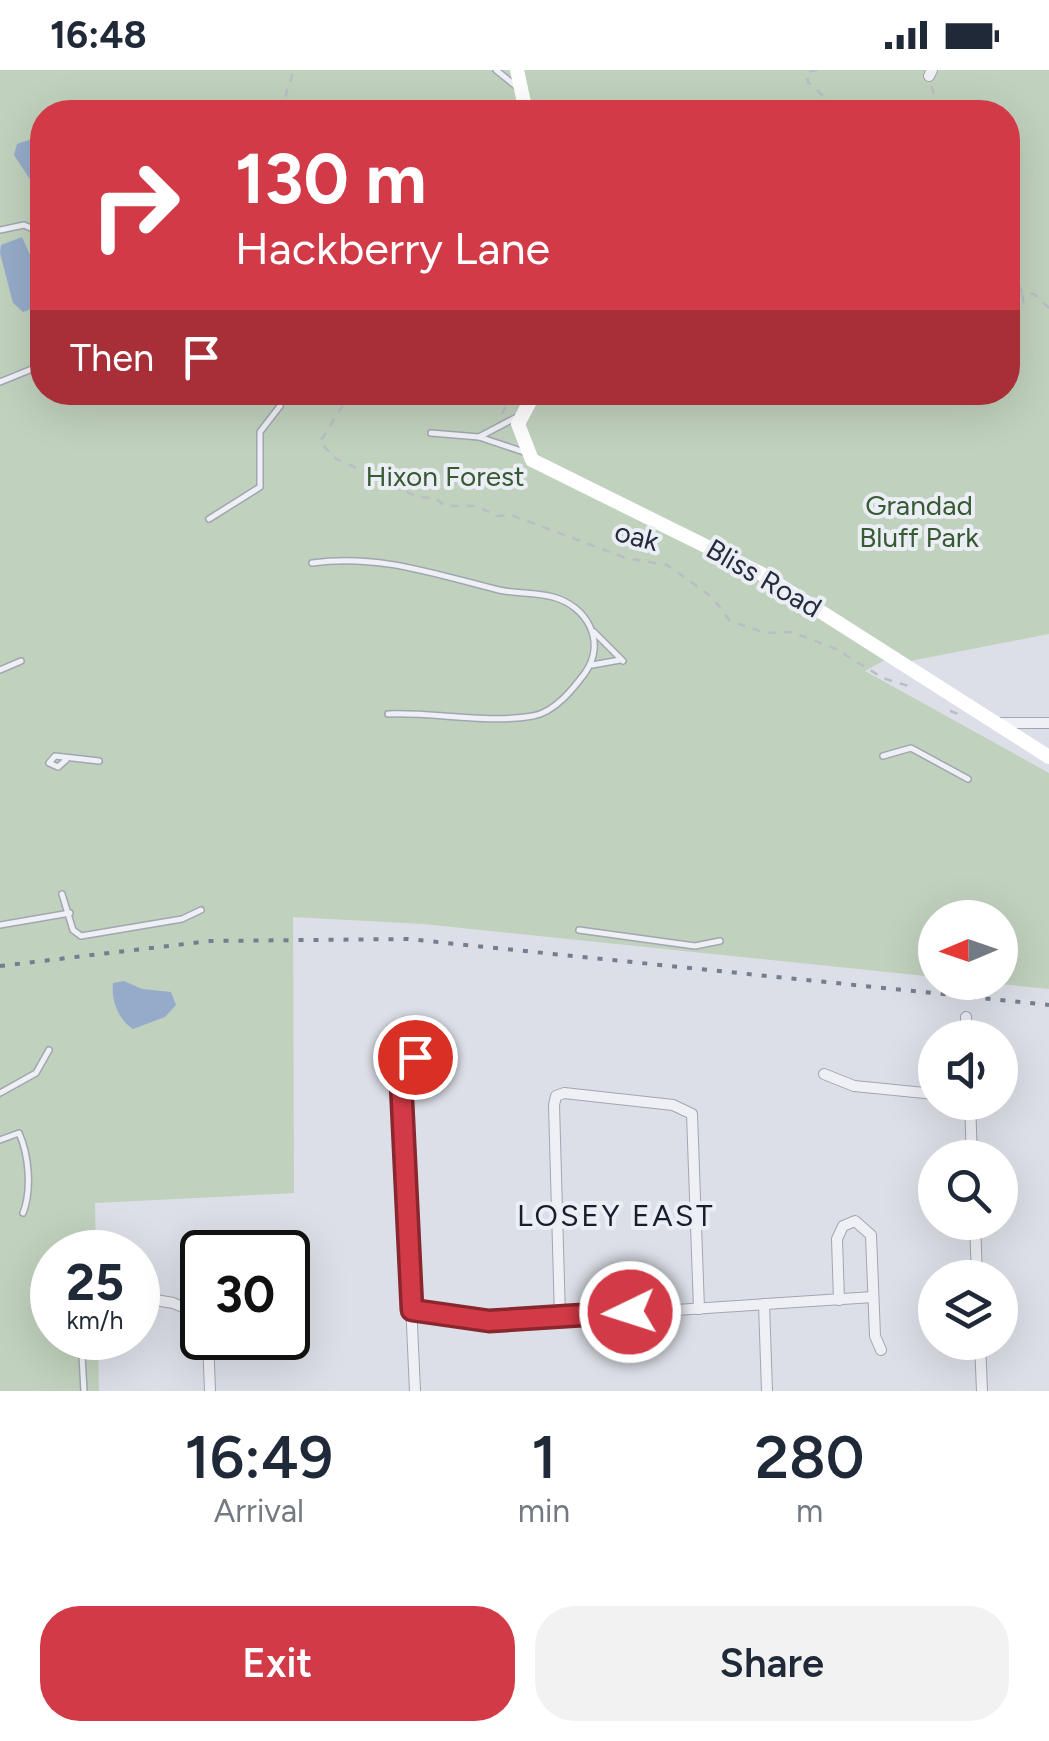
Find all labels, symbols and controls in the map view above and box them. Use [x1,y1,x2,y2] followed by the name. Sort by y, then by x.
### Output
[50,12,147,58] text: 16:48
[235,136,427,221] text: 130 m
[70,140,200,270] icon: right
[235,221,550,275] text: Hackberry Lane
[174,330,229,385] icon: arrive
[70,335,154,381] text: Then
[365,459,525,493] park label: Hixon Forest
[859,488,979,554] park label: Grandad Bluff Park
[611,514,663,558] street label: oak
[700,531,828,625] street label: Bliss Road
[918,900,1018,1000] north arrow
[918,900,1018,1360] map controls
[373,1015,458,1100] pin
[918,1020,1018,1120] button: sound
[388,1030,443,1085] icon: arrive
[918,1140,1018,1240] button: search
[517,1197,715,1234] district label: LOSEY EAST
[180,1230,310,1360] speed limit sign: 30
[66,1252,124,1313] text: 25
[578,1260,682,1364] position arrow
[918,1260,1018,1360] button: layers
[66,1305,124,1335] text: km/h
[185,1421,333,1493] text: 16:49
[531,1421,556,1493] text: 1
[755,1421,864,1493] text: 280
[214,1492,304,1530] text: Arrival
[518,1492,570,1530] text: min
[796,1492,823,1530] text: m
[40,1606,515,1721] button: Exit
[535,1606,1009,1721] button: Share

